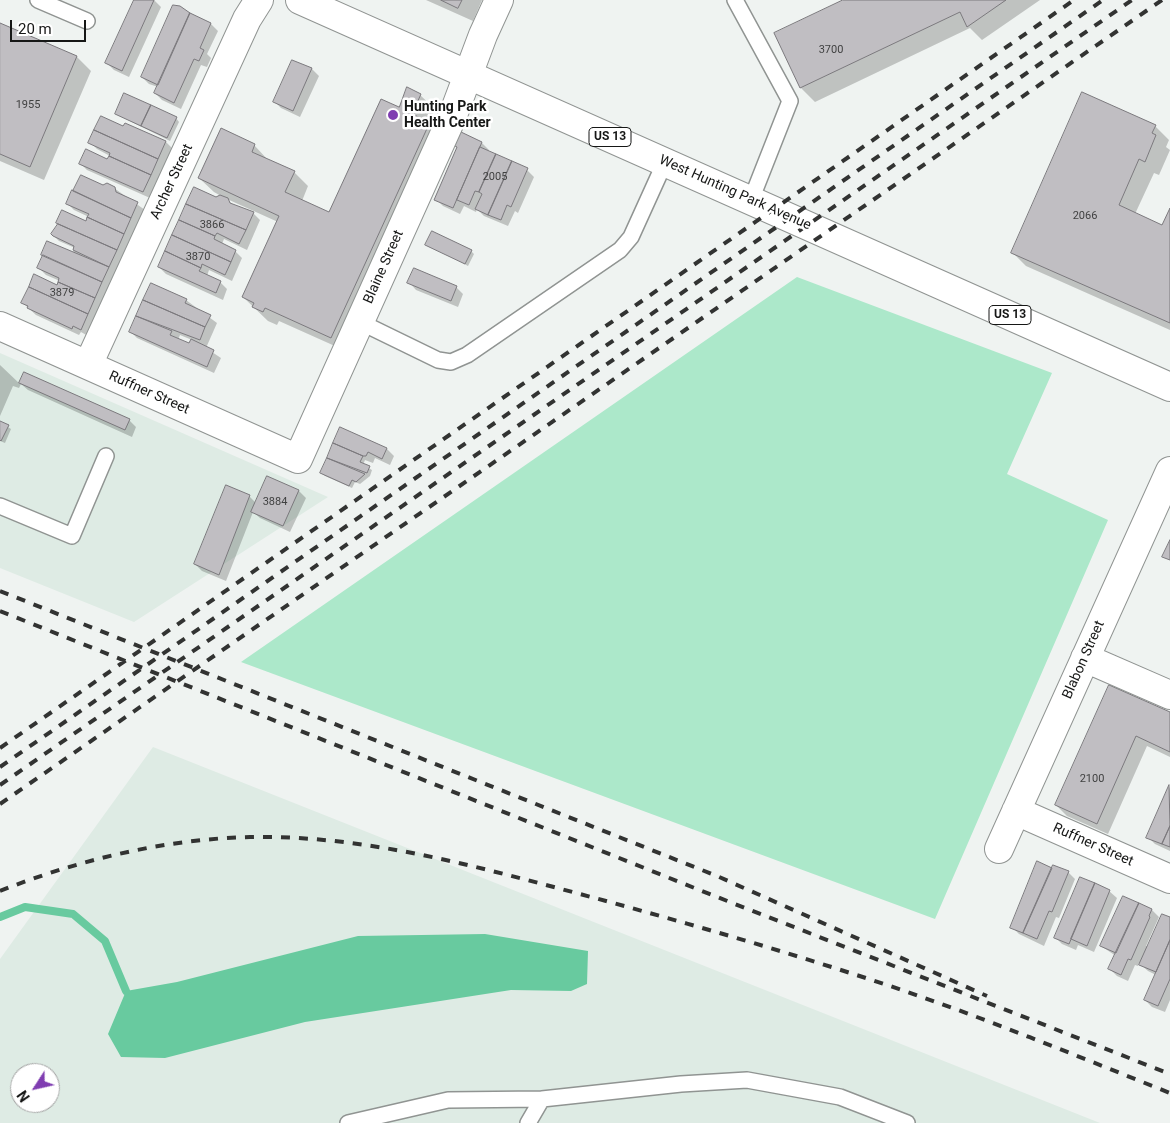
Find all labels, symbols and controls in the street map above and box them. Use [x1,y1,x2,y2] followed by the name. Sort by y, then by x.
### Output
[12,10,89,42] scale bar
[18,20,52,38] text: 20 m
[819,43,843,57] house number: 3700
[16,98,40,112] house number: 1955
[404,99,491,132] place label: Hunting Park Health Center
[386,108,400,122] marker: Hunting Park Health Center
[589,128,631,146] road number: US 13
[147,142,197,222] street label: Archer Street
[656,152,814,234] street label: West Hunting Park Avenue
[483,170,507,184] house number: 2005
[1073,209,1097,223] house number: 2066
[200,218,224,232] house number: 3866
[360,228,408,306] street label: Blaine Street
[186,250,210,264] house number: 3870
[50,286,74,300] house number: 3879
[989,306,1031,324] road number: US 13
[106,368,192,418] street label: Ruffner Street
[263,495,287,509] house number: 3884
[1059,618,1109,702] street label: Blabon Street
[1080,772,1104,786] house number: 2100
[1050,820,1136,870] street label: Ruffner Street
[10,1063,60,1113] north arrow
[14,1087,33,1105] text: N

